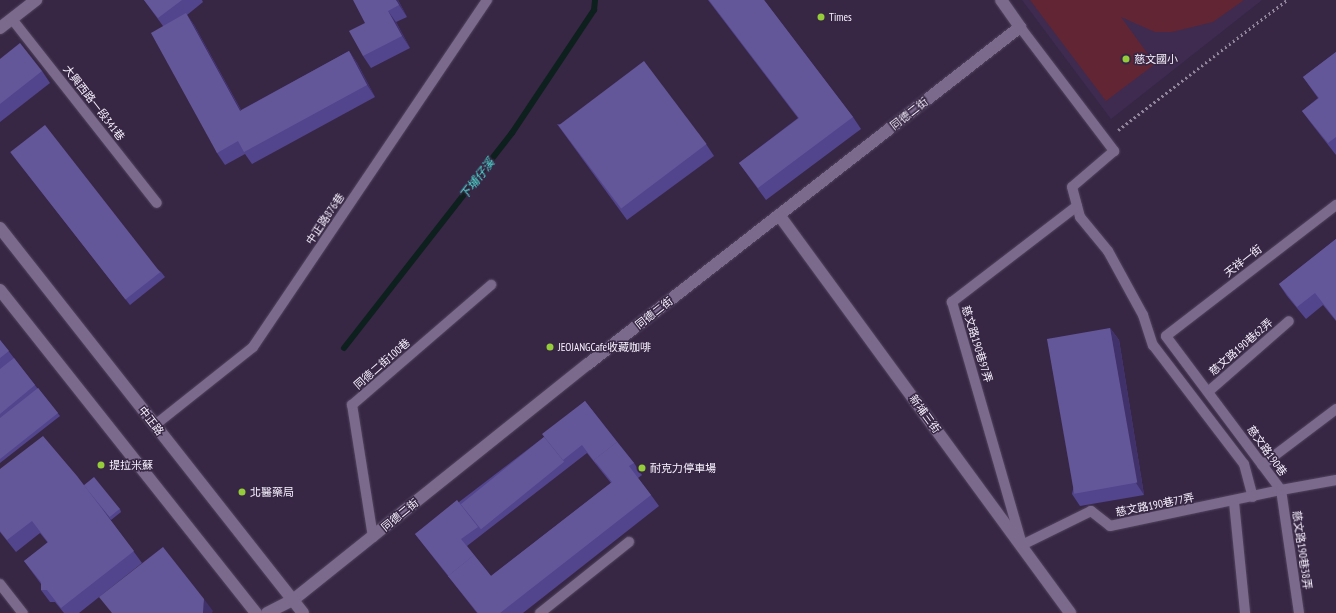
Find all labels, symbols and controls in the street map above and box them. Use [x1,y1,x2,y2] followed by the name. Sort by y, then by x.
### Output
[829,10,852,24] place label: Times
[816,12,826,22] marker: Times
[1134,52,1178,66] place label: 慈文國小
[1121,54,1131,64] marker: 慈文國小
[61,63,127,143] street label: 大興西路一段341巷
[888,95,930,133] street label: 同德二街
[457,156,497,202] water label: 下埔仔溪
[303,191,347,247] street label: 中正路876巷
[1222,242,1264,280] street label: 天祥一街
[633,294,675,332] street label: 同德二街
[959,304,995,384] street label: 慈文路190巷97弄
[1207,316,1275,378] street label: 慈文路190巷62弄
[351,336,413,392] street label: 同德二街100巷
[558,340,651,354] place label: JEOJANGCafe收藏咖啡
[545,342,555,352] marker: JEOJANGCafe收藏咖啡
[907,392,943,436] street label: 新埔三街
[136,404,166,438] street label: 中正路
[1244,423,1290,479] street label: 慈文路190巷
[109,458,153,472] place label: 提拉米蘇
[96,460,106,470] marker: 提拉米蘇
[650,461,716,475] place label: 耐克力停車場
[637,463,647,473] marker: 耐克力停車場
[250,485,294,499] place label: 北醫藥局
[237,487,247,497] marker: 北醫藥局
[1115,491,1195,519] street label: 慈文路190巷77弄
[379,496,421,534] street label: 同德二街
[1290,510,1314,590] street label: 慈文路190巷38弄

